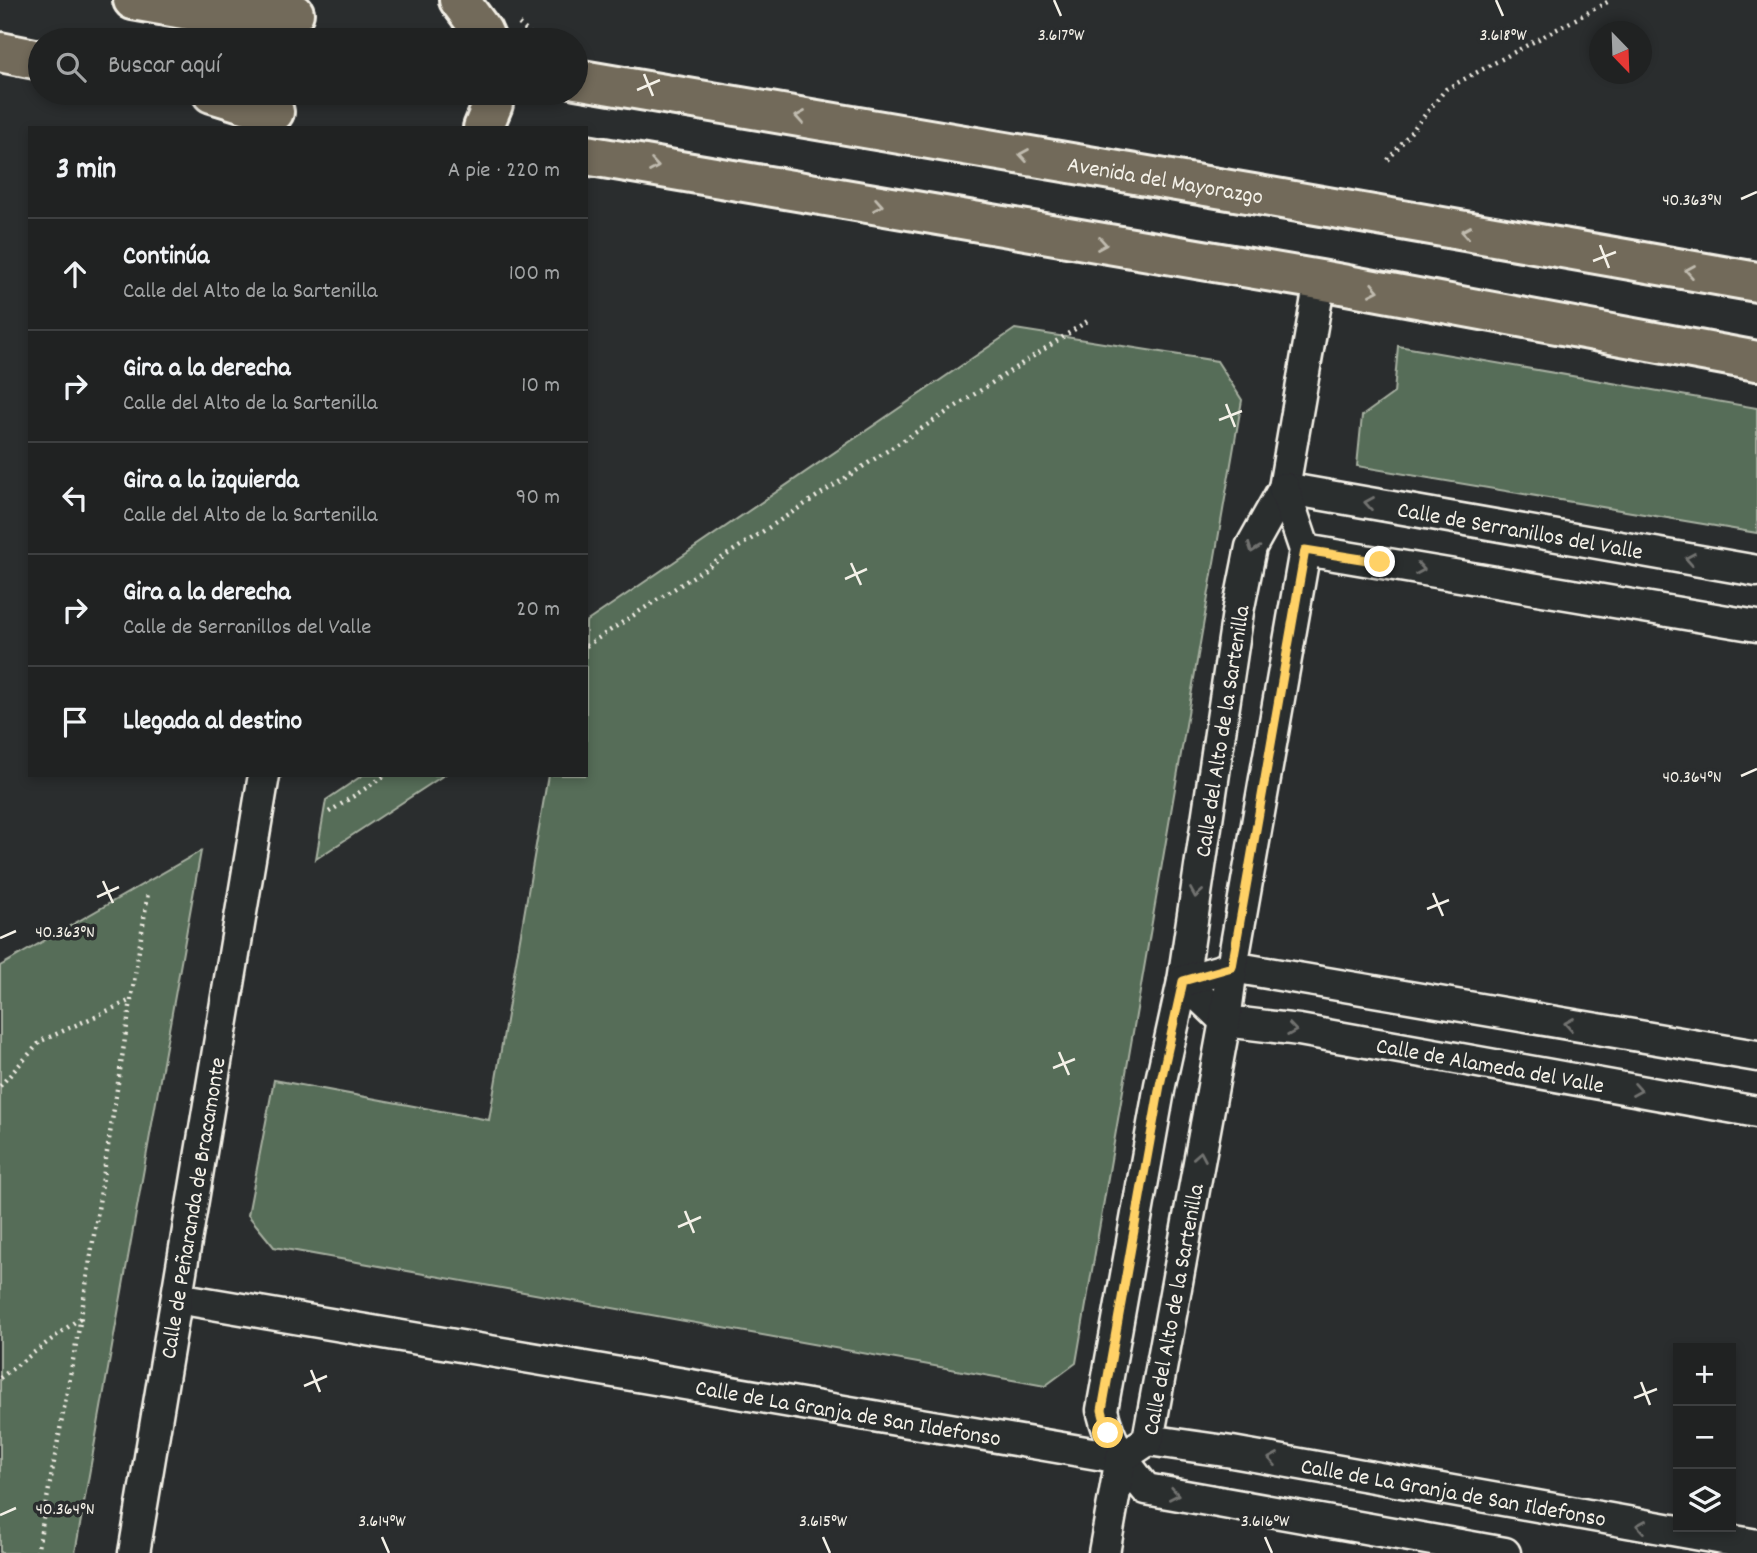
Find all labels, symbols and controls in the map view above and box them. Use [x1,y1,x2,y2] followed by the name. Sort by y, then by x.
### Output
[1589,21,1652,84] north arrow
[1038,24,1085,49] text: 3.617°W
[1479,24,1527,49] text: 3.618°W
[28,28,588,105] search box
[52,48,90,86] icon: search
[108,48,220,85] text: Buscar aquí
[794,110,806,125] one-way arrow
[1018,148,1030,163] one-way arrow
[56,150,116,193] text: 3 min
[1065,150,1265,215] street label: Avenida del Mayorazgo
[448,155,560,188] text: A pie · 220 m
[647,158,659,173] one-way arrow
[1662,189,1722,214] text: 40.363°N
[872,197,884,212] one-way arrow
[1460,225,1471,240] one-way arrow
[1096,236,1108,251] one-way arrow
[123,239,209,276] text: Continúa
[56,255,94,293] icon: ahead
[509,258,560,291] text: 100 m
[1684,264,1696,279] one-way arrow
[123,276,378,309] text: Calle del Alto de la Sartenilla
[1368,282,1380,297] one-way arrow
[123,351,290,388] text: Gira a la derecha
[56,367,94,405] icon: right
[521,370,560,403] text: 10 m
[123,388,378,421] text: Calle del Alto de la Sartenilla
[123,463,299,500] text: Gira a la izquierda
[56,479,94,517] icon: left
[516,482,560,515] text: 90 m
[1394,495,1645,571] street label: Calle de Serranillos del Valle
[1363,497,1375,512] one-way arrow
[123,500,378,533] text: Calle del Alto de la Sartenilla
[1247,542,1261,554] one-way arrow
[1364,546,1395,577] route end
[1684,553,1696,568] one-way arrow
[1414,561,1426,576] one-way arrow
[123,575,290,612] text: Gira a la derecha
[56,591,94,629] icon: right
[516,594,560,627] text: 20 m
[1188,602,1261,860] street label: Calle del Alto de la Sartenilla
[123,612,371,645] text: Calle de Serranillos del Valle
[56,703,94,741] icon: arrive
[123,704,302,741] text: Llegada al destino
[1662,766,1722,791] text: 40.364°N
[1189,888,1204,899] one-way arrow
[35,921,95,946] text: 40.363°N
[1563,1017,1575,1032] one-way arrow
[1287,1022,1298,1037] one-way arrow
[1373,1031,1606,1104] street label: Calle de Alameda del Valle
[154,1055,237,1362] street label: Calle de Peñaranda de Bracamonte
[1631,1082,1643,1097] one-way arrow
[1192,1150,1207,1162] one-way arrow
[1136,1180,1215,1438] street label: Calle del Alto de la Sartenilla
[1673,1343,1736,1532] map controls
[1673,1343,1736,1406] button: +
[692,1373,1003,1457] street label: Calle de La Granja de San Ildefonso
[1673,1406,1736,1469] button: −
[1092,1417,1123,1448] route start
[1298,1451,1608,1538] street label: Calle de La Granja de San Ildefonso
[1267,1452,1279,1467] one-way arrow
[1673,1469,1736,1532] button: layers
[1168,1486,1180,1501] one-way arrow
[35,1498,95,1523] text: 40.364°N
[358,1510,406,1535] text: 3.614°W
[799,1510,848,1535] text: 3.615°W
[1241,1510,1290,1535] text: 3.616°W
[1635,1519,1647,1534] one-way arrow

